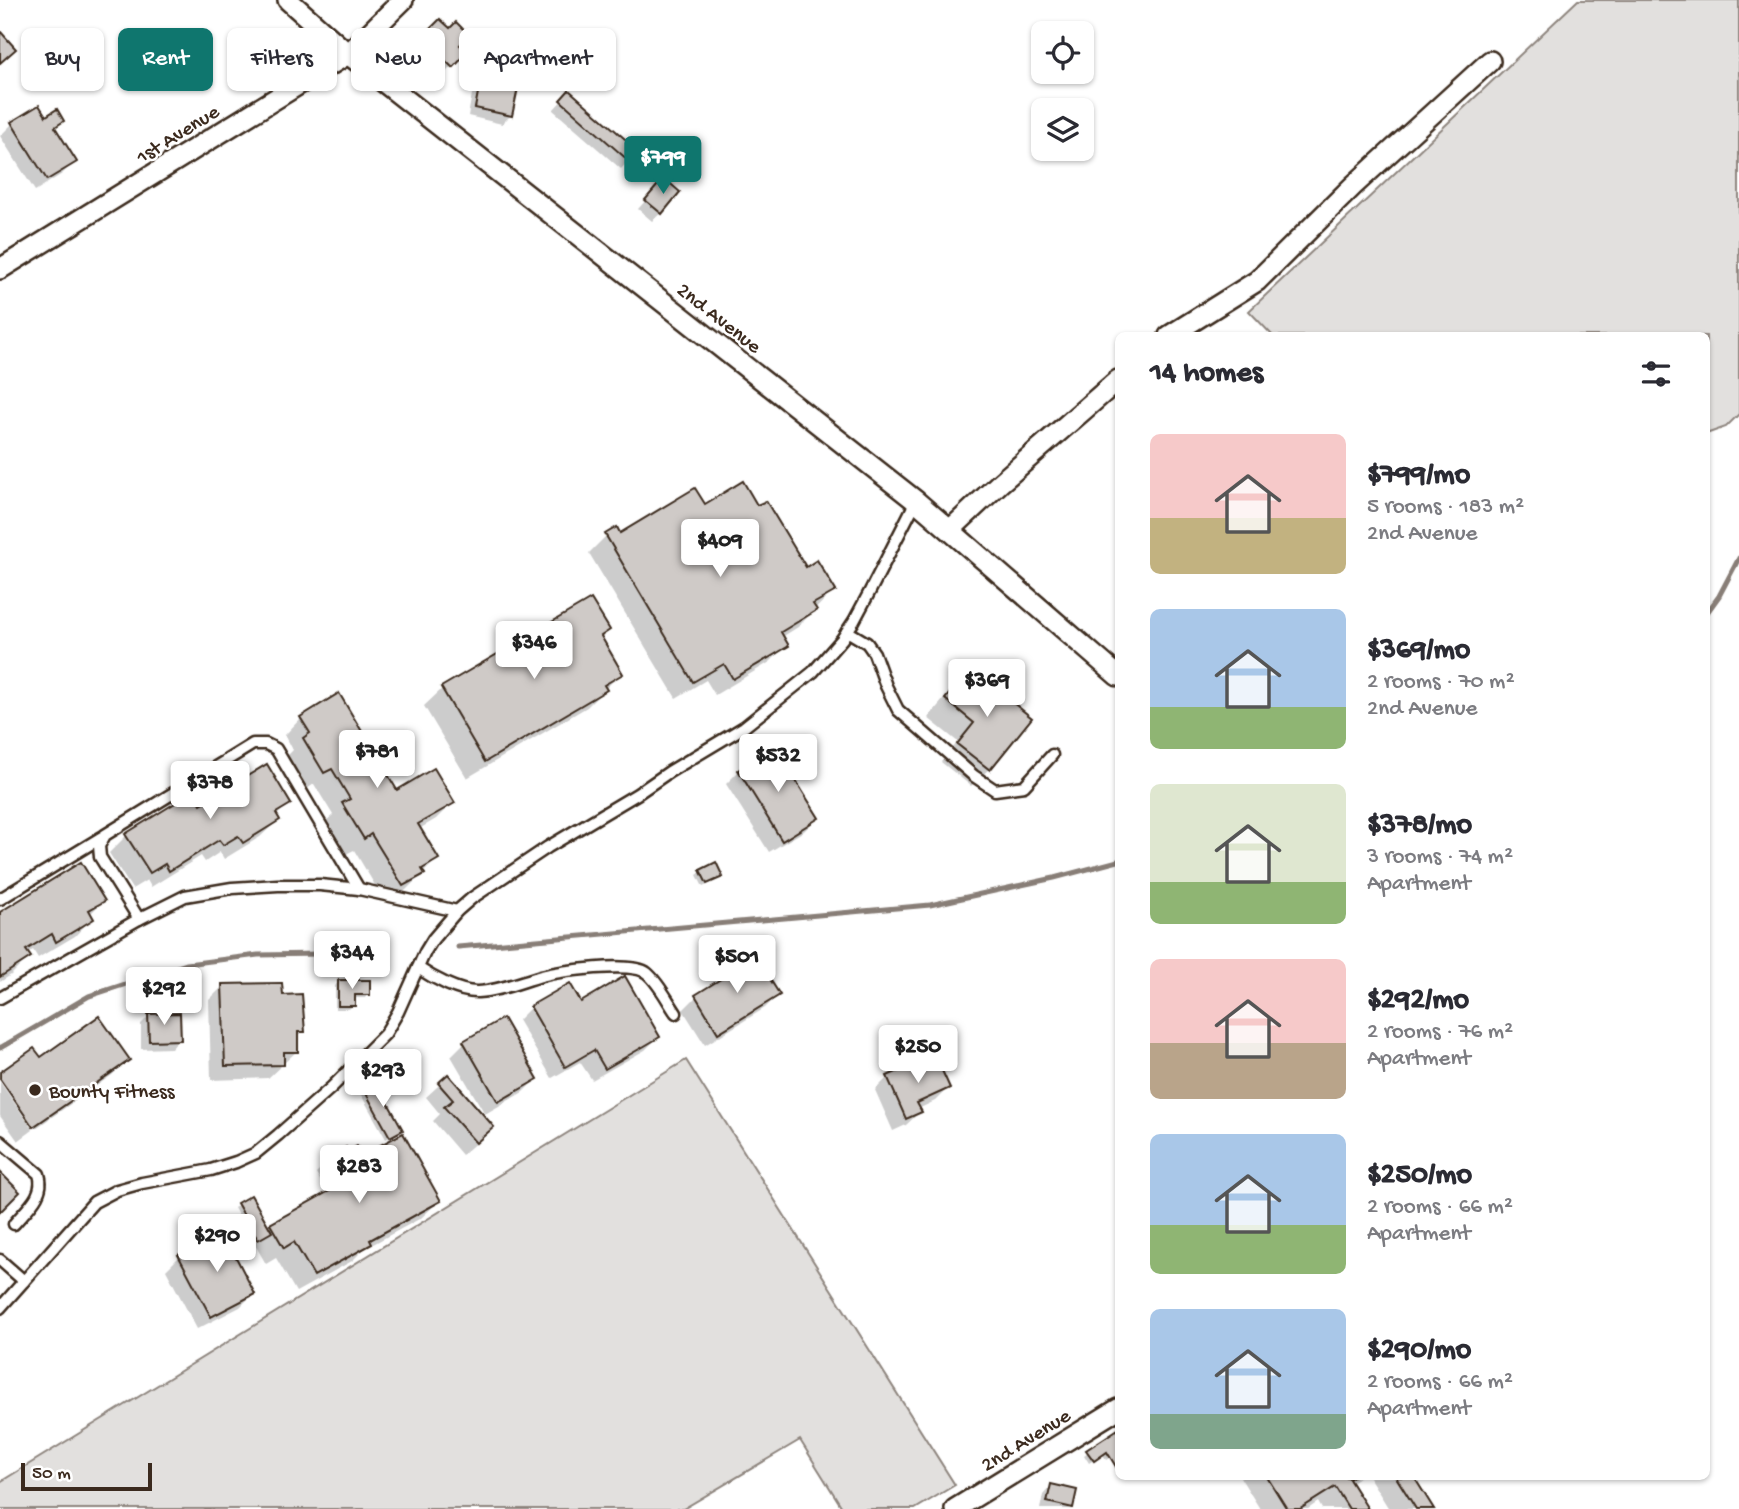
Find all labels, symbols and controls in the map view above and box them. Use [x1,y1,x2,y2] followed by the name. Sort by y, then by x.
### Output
[1031,21,1094,161] map controls
[1031,21,1094,84] button: locate
[21,28,104,91] chip: Buy
[118,28,213,91] chip: Rent
[227,28,337,91] chip: Filters
[351,28,445,91] chip: New
[459,28,616,91] chip: Apartment
[1031,98,1094,161] button: layers
[132,100,226,172] street label: 1st Avenue
[622,136,704,196] pin: $799
[640,145,686,172] text: $799
[670,279,766,361] street label: 2nd Avenue
[1637,355,1675,393] icon: filters
[1150,357,1263,392] text: 14 homes
[1367,459,1470,494] text: $799/mo
[1206,462,1290,546] icon: home
[1367,494,1524,521] text: 5 rooms · 183 m²
[679,520,761,579] pin: $409
[1367,521,1477,548] text: 2nd Avenue
[697,528,743,555] text: $409
[493,622,575,681] pin: $346
[512,630,556,657] text: $346
[1367,634,1470,669] text: $369/mo
[1206,637,1290,721] icon: home
[946,660,1028,719] pin: $369
[964,668,1010,695] text: $369
[1367,669,1515,696] text: 2 rooms · 70 m²
[1367,696,1477,723] text: 2nd Avenue
[336,730,418,790] pin: $781
[737,734,819,794] pin: $532
[355,739,399,766] text: $781
[755,743,801,770] text: $532
[169,762,251,821] pin: $378
[187,770,233,797] text: $378
[1367,809,1472,844] text: $378/mo
[1206,812,1290,896] icon: home
[1367,844,1513,871] text: 3 rooms · 74 m²
[1367,871,1471,898] text: Apartment
[311,932,393,991] pin: $344
[696,936,778,995] pin: $501
[330,940,374,967] text: $344
[715,944,759,971] text: $501
[123,968,205,1027] pin: $292
[142,976,186,1003] text: $292
[1367,984,1469,1019] text: $292/mo
[1206,987,1290,1071] icon: home
[1367,1019,1513,1046] text: 2 rooms · 76 m²
[877,1026,959,1085] pin: $250
[895,1034,941,1061] text: $250
[1367,1046,1471,1073] text: Apartment
[342,1050,424,1109] pin: $293
[360,1058,406,1085] text: $293
[48,1081,176,1106] place label: Bounty Fitness
[27,1082,43,1098] marker: Bounty Fitness
[318,1146,400,1205] pin: $283
[336,1154,382,1181] text: $283
[1367,1159,1472,1194] text: $250/mo
[1206,1162,1290,1246] icon: home
[1367,1194,1513,1221] text: 2 rooms · 66 m²
[176,1214,258,1274] pin: $290
[1367,1221,1471,1248] text: Apartment
[194,1223,240,1250] text: $290
[1367,1334,1471,1369] text: $290/mo
[1206,1337,1290,1421] icon: home
[1367,1369,1513,1396] text: 2 rooms · 66 m²
[1367,1396,1471,1423] text: Apartment
[978,1404,1077,1479] street label: 2nd Avenue
[21,1460,152,1492] scale bar
[32,1463,71,1486] text: 50 m

